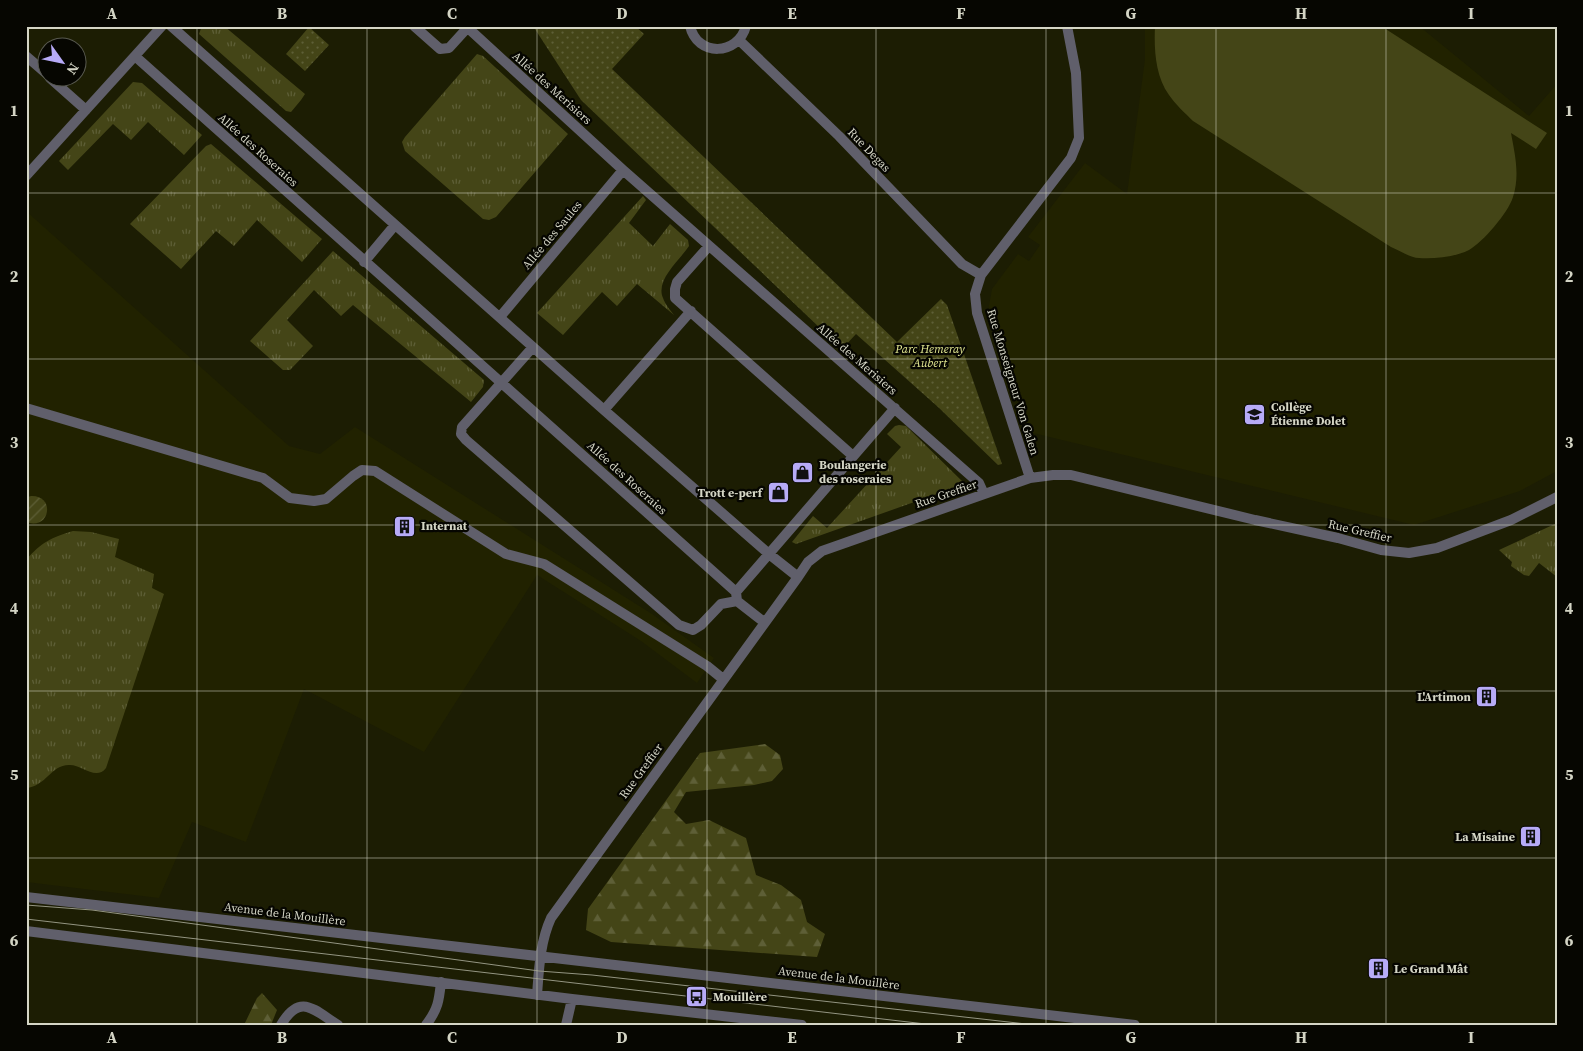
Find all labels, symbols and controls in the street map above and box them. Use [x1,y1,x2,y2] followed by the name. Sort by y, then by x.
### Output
[107,2,118,24] text: A
[277,2,288,24] text: B
[447,2,457,24] text: C
[616,2,628,24] text: D
[787,2,797,24] text: E
[956,2,966,24] text: F
[1126,2,1137,24] text: G
[1295,2,1307,24] text: H
[1468,2,1474,24] text: I
[38,38,88,88] north arrow
[509,48,595,128] street label: Allée des Merisiers
[62,59,84,79] text: N
[10,99,18,121] text: 1
[1565,99,1573,121] text: 1
[215,110,301,190] street label: Allée des Roseraies
[844,125,894,175] street label: Rue Degas
[518,197,586,273] street label: Allée des Saules
[10,265,19,287] text: 2
[1565,265,1574,287] text: 2
[983,307,1043,457] street label: Rue Monseigneur Von Galen
[813,320,901,398] street label: Allée des Merisiers
[894,341,965,371] park label: Parc Hemeray Aubert
[1271,399,1346,429] place label: Collège Étienne Dolet
[1243,402,1267,426] school or university icon: Collège Étienne Dolet
[10,431,19,453] text: 3
[1565,431,1574,453] text: 3
[584,438,670,518] street label: Allée des Roseraies
[819,457,892,487] place label: Boulangerie des roseraies
[791,460,815,484] shop icon: Boulangerie des roseraies
[913,476,979,512] street label: Rue Greffier
[766,481,790,505] shop icon: Trott e-perf
[698,485,764,501] place label: Trott e-perf
[393,514,417,538] building icon: Internat
[1327,516,1393,546] street label: Rue Greffier
[421,518,468,534] place label: Internat
[10,597,19,619] text: 4
[1565,597,1574,619] text: 4
[1475,685,1499,709] building icon: L'Artimon
[1417,689,1472,705] place label: L'Artimon
[615,740,667,802] street label: Rue Greffier
[10,763,19,785] text: 5
[1565,763,1574,785] text: 5
[1519,825,1543,849] building icon: La Misaine
[1455,829,1515,845] place label: La Misaine
[223,899,347,929] street label: Avenue de la Mouillère
[10,929,19,951] text: 6
[1565,929,1574,951] text: 6
[1366,957,1390,981] building icon: Le Grand Mât
[1394,961,1468,977] place label: Le Grand Mât
[777,963,901,993] street label: Avenue de la Mouillère
[685,985,709,1009] bus stop icon: Mouillère
[713,989,767,1005] place label: Mouillère
[107,1026,118,1048] text: A
[277,1026,288,1048] text: B
[447,1026,457,1048] text: C
[616,1026,628,1048] text: D
[787,1026,797,1048] text: E
[956,1026,966,1048] text: F
[1126,1026,1137,1048] text: G
[1295,1026,1307,1048] text: H
[1468,1026,1474,1048] text: I

